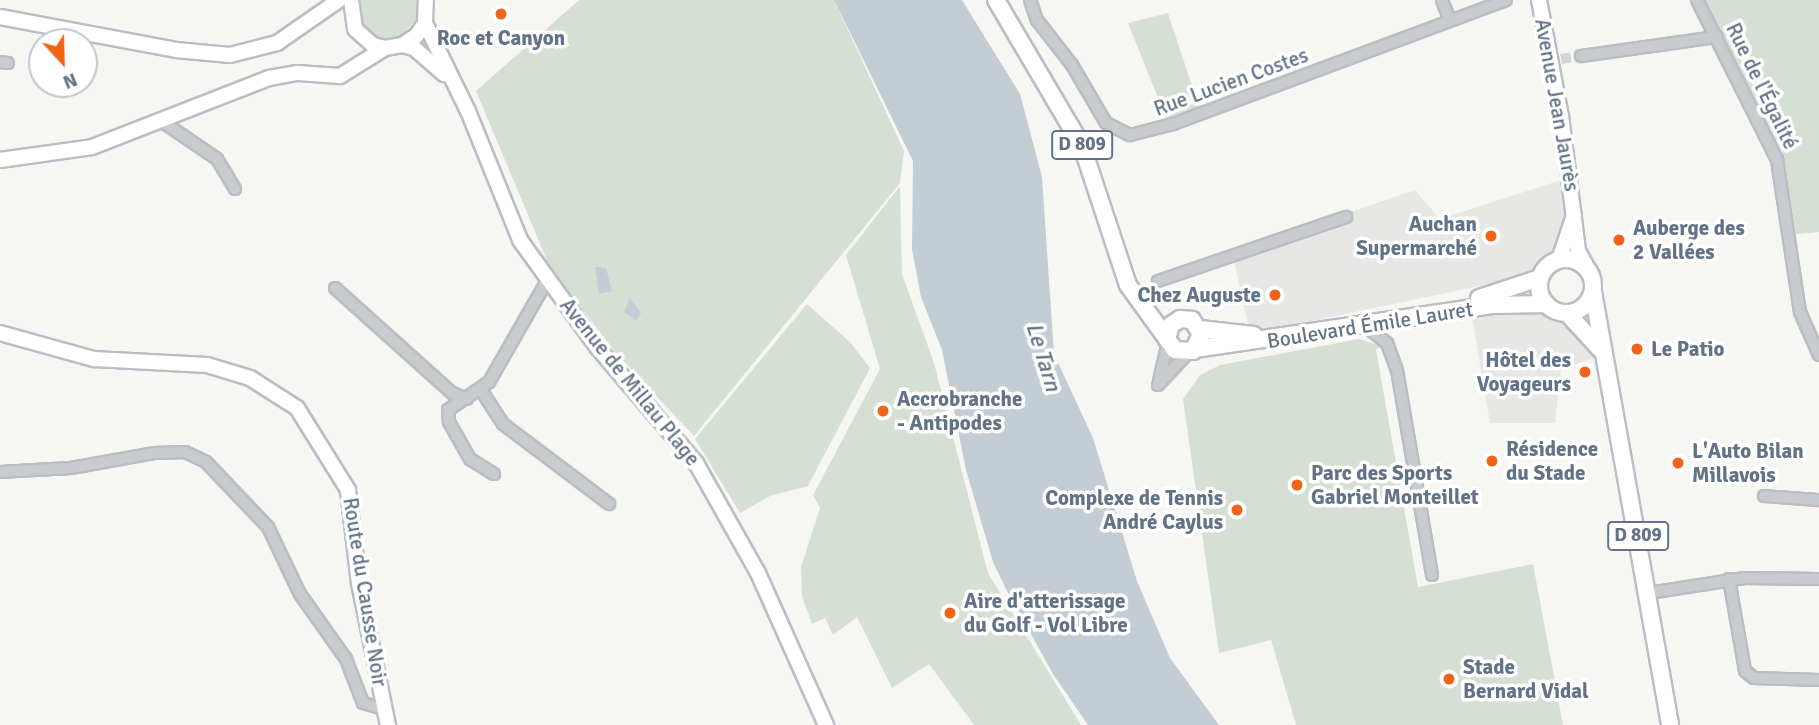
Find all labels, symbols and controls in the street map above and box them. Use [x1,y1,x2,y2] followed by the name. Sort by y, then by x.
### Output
[493,6,509,22] marker: Roc et Canyon
[1529,17,1585,193] street label: Avenue Jean Jaurès
[1721,19,1803,153] street label: Rue de l'Égalité
[437,25,565,51] place label: Roc et Canyon
[28,28,98,98] north arrow
[1150,42,1312,122] street label: Rue Lucien Costes
[59,67,81,94] text: N
[1050,130,1114,160] road number: D 809
[1356,211,1477,261] place label: Auchan Supermarché
[1633,215,1745,265] place label: Auberge des 2 Vallées
[1483,228,1499,244] marker: Auchan Supermarché
[1611,232,1627,248] marker: Auberge des 2 Vallées
[1137,282,1261,308] place label: Chez Auguste
[1267,287,1283,303] marker: Chez Auguste
[555,293,705,471] street label: Avenue de Millau Plage
[1265,296,1475,354] street label: Boulevard Émile Lauret
[1020,319,1066,395] water label: Le Tarn
[1651,336,1724,362] place label: Le Patio
[1629,341,1645,357] marker: Le Patio
[1477,347,1571,397] place label: Hôtel des Voyageurs
[1577,364,1593,380] marker: Hôtel des Voyageurs
[897,386,1022,436] place label: Accrobranche - Antipodes
[875,403,891,419] marker: Accrobranche - Antipodes
[1506,436,1598,486] place label: Résidence du Stade
[1692,438,1804,488] place label: L'Auto Bilan Millavois
[1484,453,1500,469] marker: Résidence du Stade
[1670,455,1686,471] marker: L'Auto Bilan Millavois
[1311,460,1479,510] place label: Parc des Sports Gabriel Monteillet
[1289,477,1305,493] marker: Parc des Sports Gabriel Monteillet
[1045,485,1223,535] place label: Complexe de Tennis André Caylus
[338,496,392,688] street label: Route du Causse Noir
[1229,502,1245,518] marker: Complexe de Tennis André Caylus
[1606,520,1670,552] road number: D 809
[964,588,1128,638] place label: Aire d'atterissage du Golf - Vol Libre
[942,605,958,621] marker: Aire d'atterissage du Golf - Vol Libre
[1463,654,1589,704] place label: Stade Bernard Vidal
[1441,671,1457,687] marker: Stade Bernard Vidal

